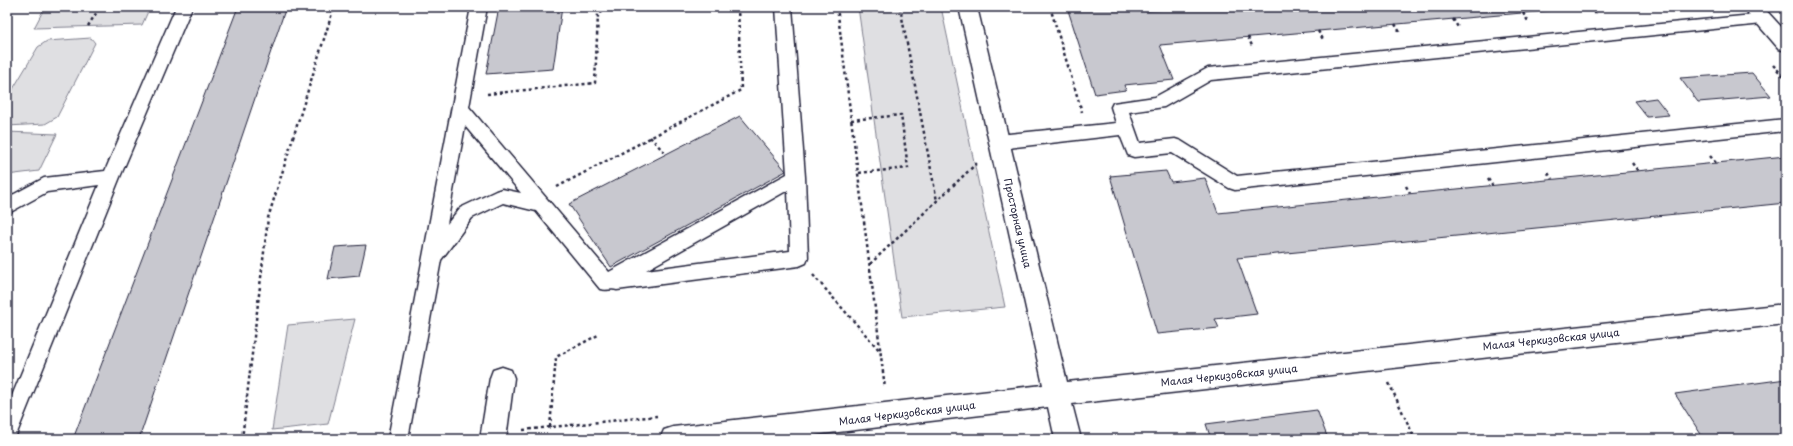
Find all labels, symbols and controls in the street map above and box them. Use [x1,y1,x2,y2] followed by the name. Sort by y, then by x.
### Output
[1001,177,1036,270] street label: Просторная улица
[1482,324,1621,353] street label: Малая Черкизовская улица
[1160,360,1299,389] street label: Малая Черкизовская улица
[838,397,977,428] street label: Малая Черкизовская улица

